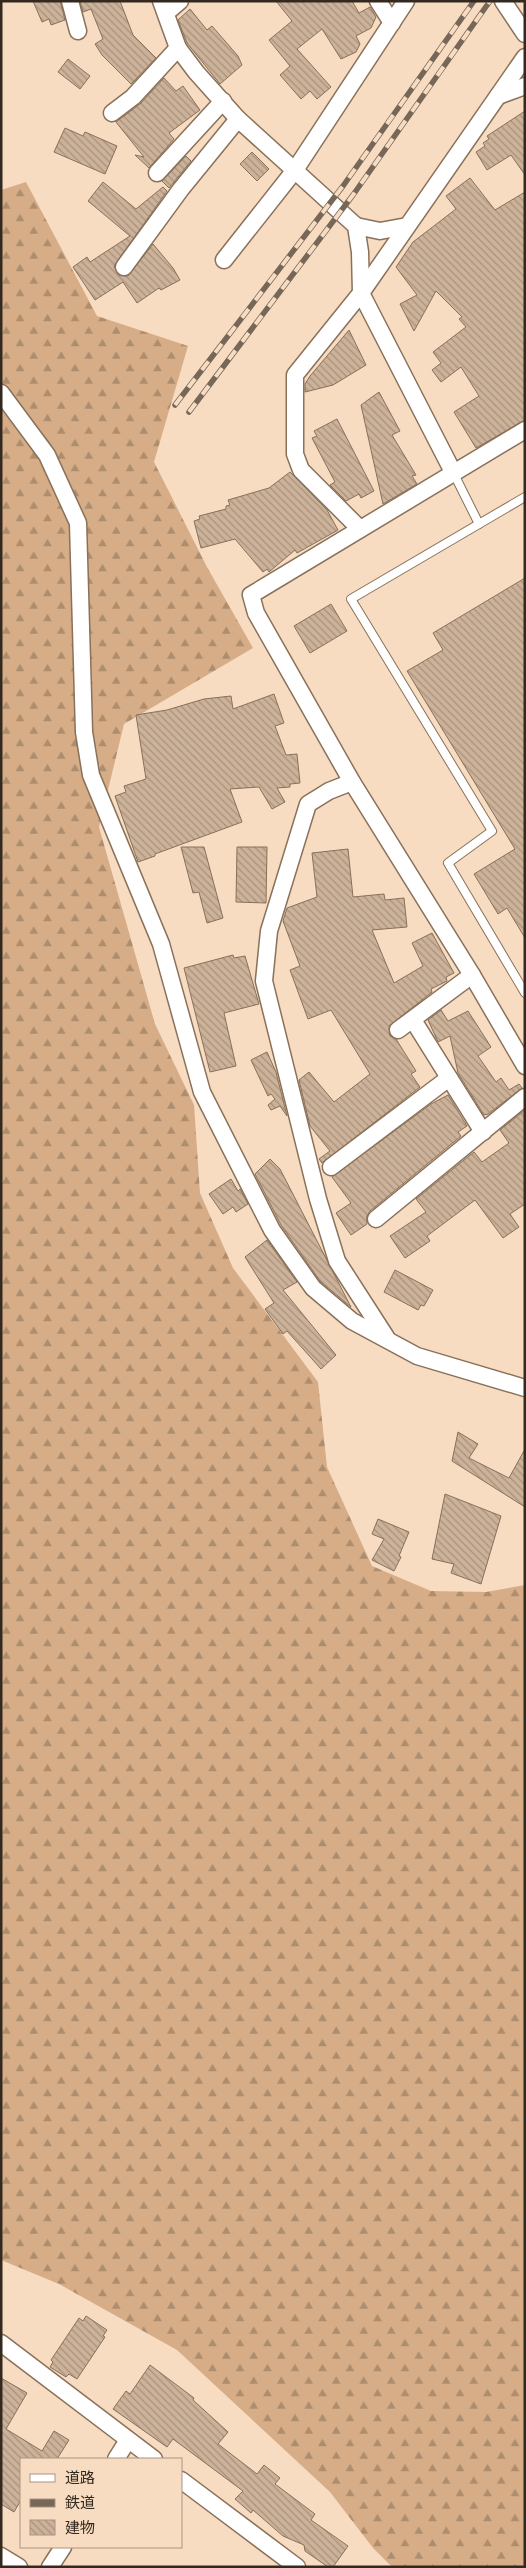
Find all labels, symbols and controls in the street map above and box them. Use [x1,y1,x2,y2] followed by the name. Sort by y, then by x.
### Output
[20,2458,182,2548] legend
[65,2469,95,2487] text: 道路
[65,2494,95,2512] text: 鉄道
[65,2519,95,2537] text: 建物

